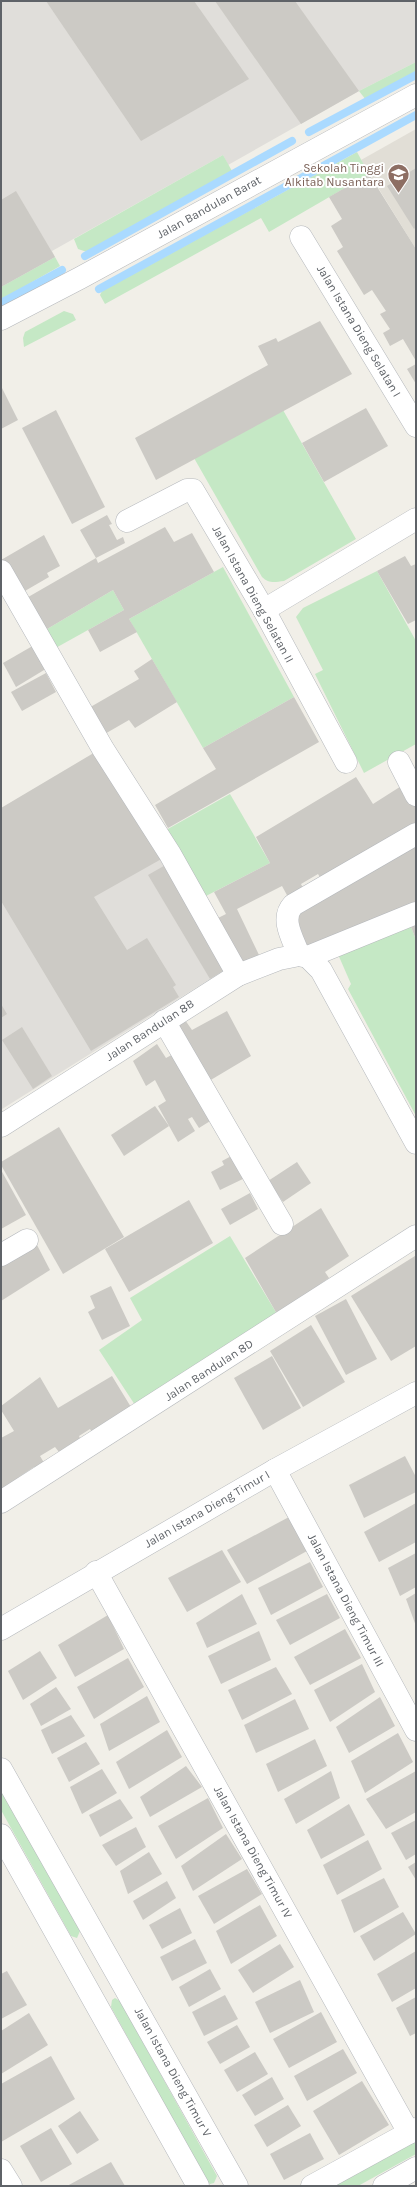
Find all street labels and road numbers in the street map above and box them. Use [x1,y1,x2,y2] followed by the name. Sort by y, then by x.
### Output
[155,172,264,241] street label: Jalan Bandulan Barat
[314,262,404,400] street label: Jalan Istana Dieng Selatan I
[209,523,297,665] street label: Jalan Istana Dieng Selatan II
[103,996,197,1064] street label: Jalan Bandulan 8B
[162,1336,256,1404] street label: Jalan Bandulan 8D
[142,1467,272,1551] street label: Jalan Istana Dieng Timur I
[305,1531,387,1669] street label: Jalan Istana Dieng Timur III
[211,1783,295,1921] street label: Jalan Istana Dieng Timur IV
[132,2005,215,2139] street label: Jalan Istana Dieng Timur V

